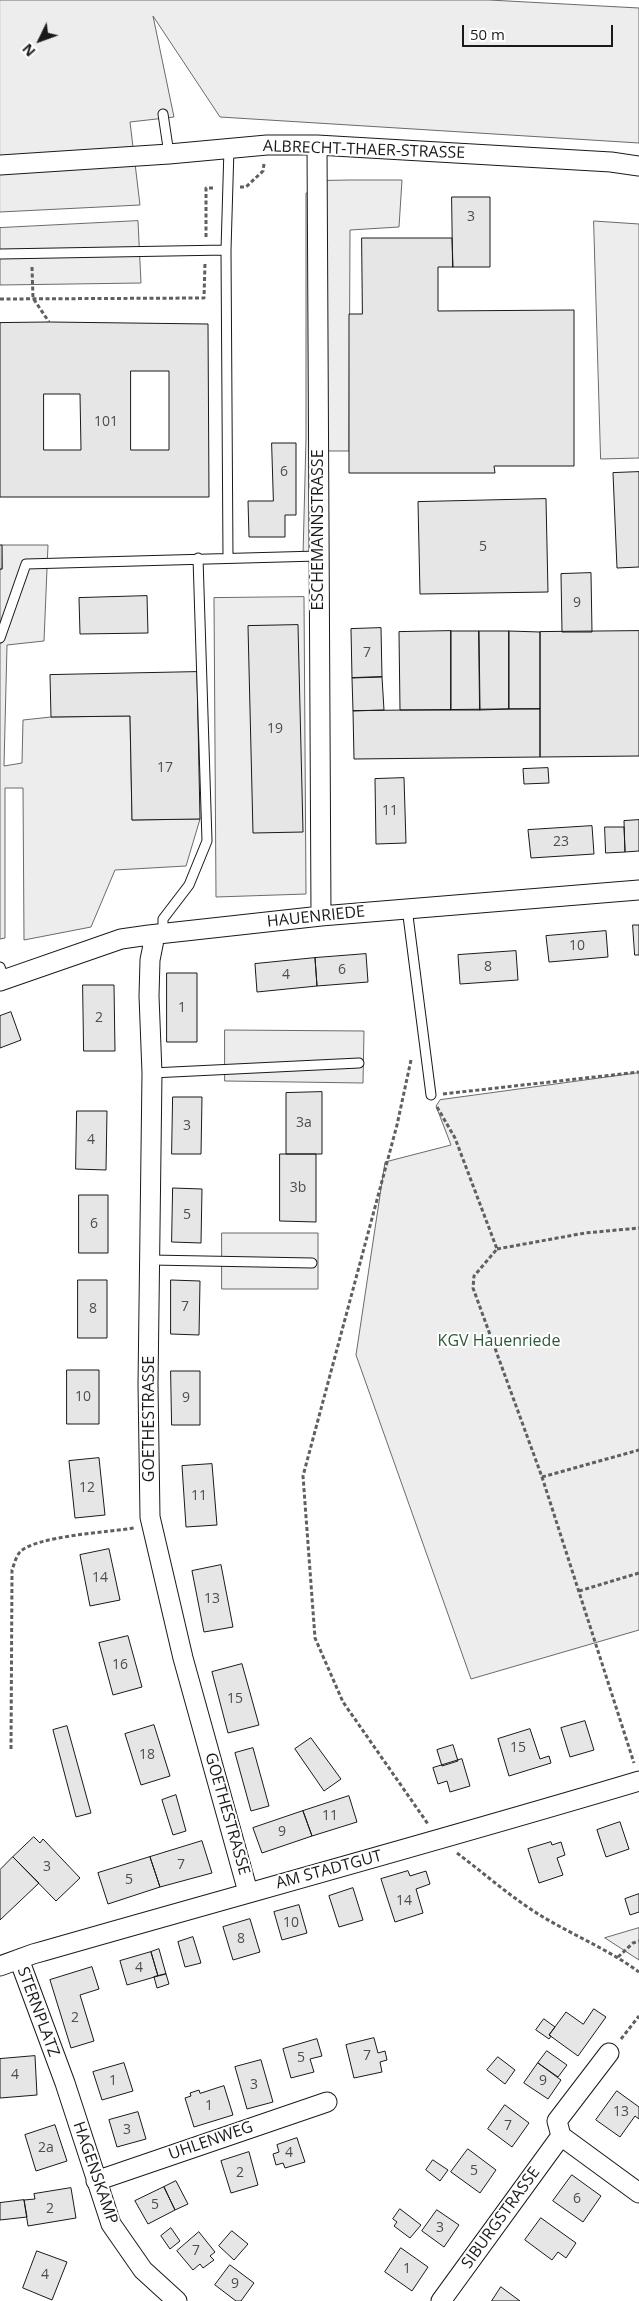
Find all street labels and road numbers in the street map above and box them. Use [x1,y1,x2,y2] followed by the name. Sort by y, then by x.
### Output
[263,137,465,163] street label: ALBRECHT-THAER-STRASSE
[308,449,328,611] street label: ESCHEMANNSTRASSE
[266,902,366,932] street label: HAUENRIEDE
[139,1356,159,1482] street label: GOETHESTRASSE
[200,1751,254,1877] street label: GOETHESTRASSE
[274,1847,384,1893] street label: AM STADTGUT
[13,1964,63,2060] street label: STERNPLATZ
[166,2118,256,2164] street label: UHLENWEG
[68,2119,122,2227] street label: HAGENSKAMP
[458,2164,544,2272] street label: SIBURGSTRASSE

